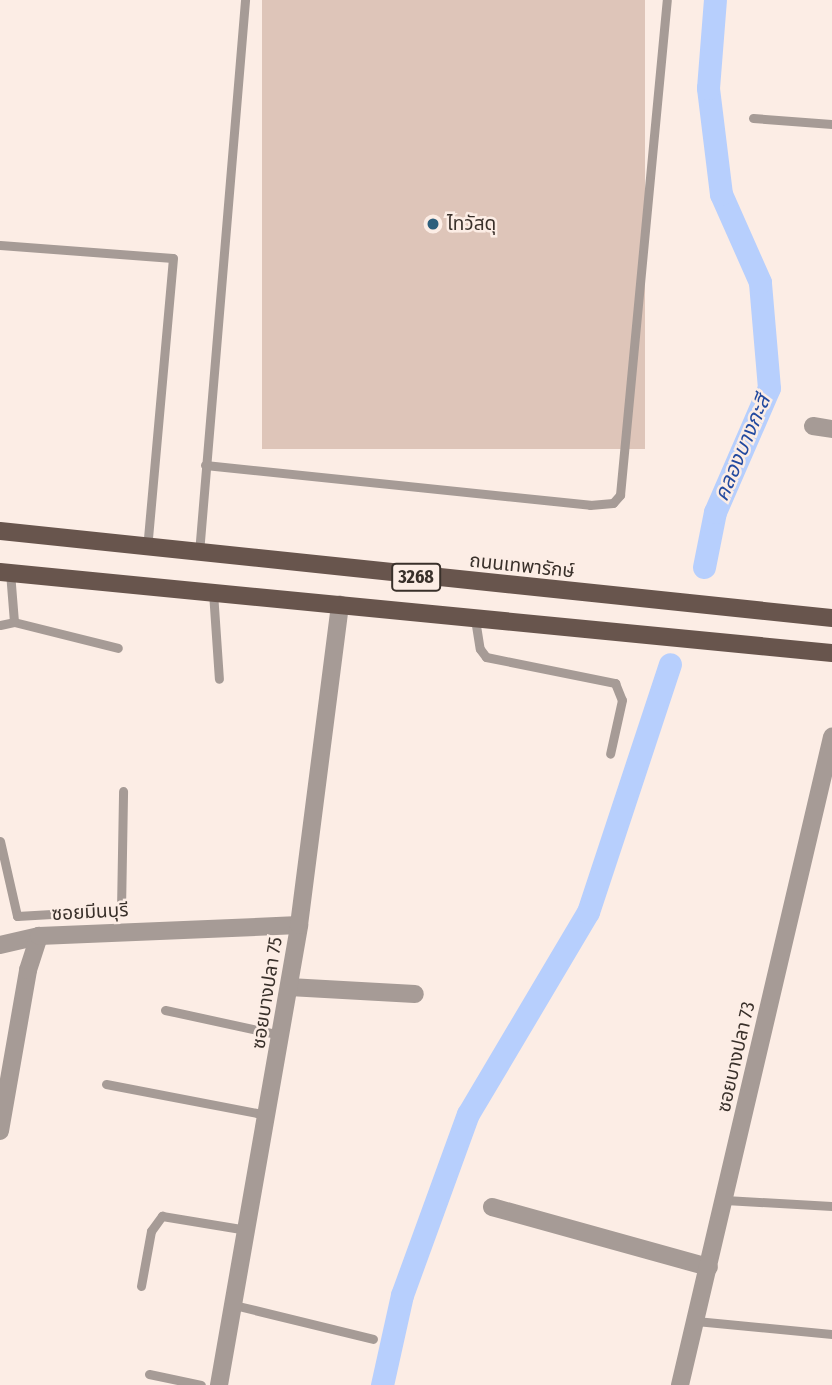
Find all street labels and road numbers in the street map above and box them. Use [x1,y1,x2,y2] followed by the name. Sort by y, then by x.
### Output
[468,549,576,583] street label: ถนนเทพารักษ์
[390,562,442,592] road number: 3268
[51,899,129,925] street label: ซอยมีนบุรี
[247,936,287,1050] street label: ซอยบางปลา 75
[712,999,760,1115] street label: ซอยบางปลา 73

